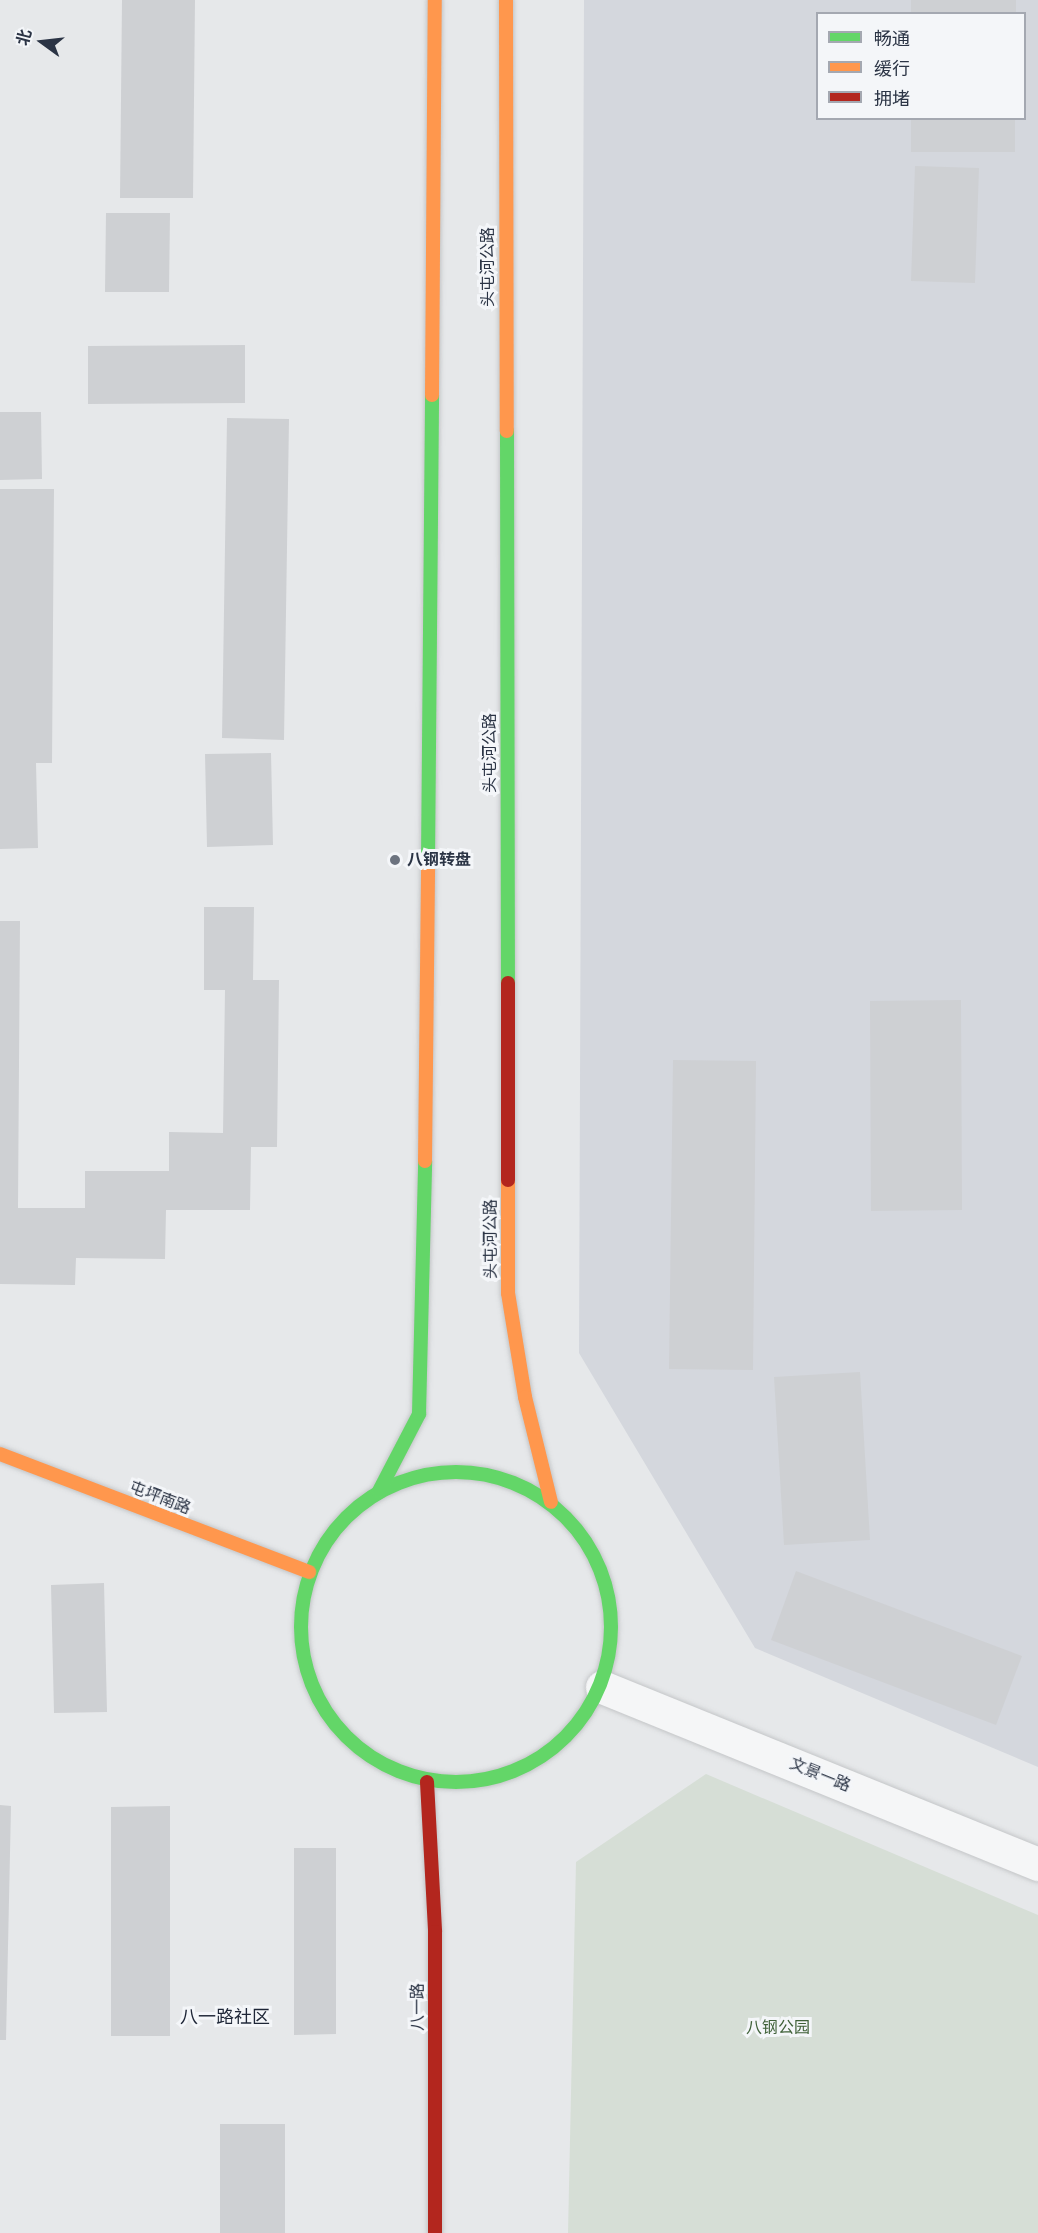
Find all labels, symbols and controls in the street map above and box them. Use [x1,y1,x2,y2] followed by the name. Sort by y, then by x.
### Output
[12,12,72,72] north arrow
[816,12,1026,120] legend
[13,27,35,47] text: 北
[874,28,910,49] text: 畅通
[874,58,910,79] text: 缓行
[874,88,910,109] text: 拥堵
[478,227,498,307] street label: 头屯河公路
[480,713,500,793] street label: 头屯河公路
[407,850,471,870] place label: 八钢转盘
[388,853,402,867] marker: 八钢转盘
[481,1199,501,1279] street label: 头屯河公路
[127,1478,193,1518] street label: 屯坪南路
[787,1754,853,1796] street label: 文景一路
[408,1983,428,2031] street label: 八一路
[180,2006,270,2028] district label: 八一路社区
[746,2018,810,2038] park label: 八钢公园

